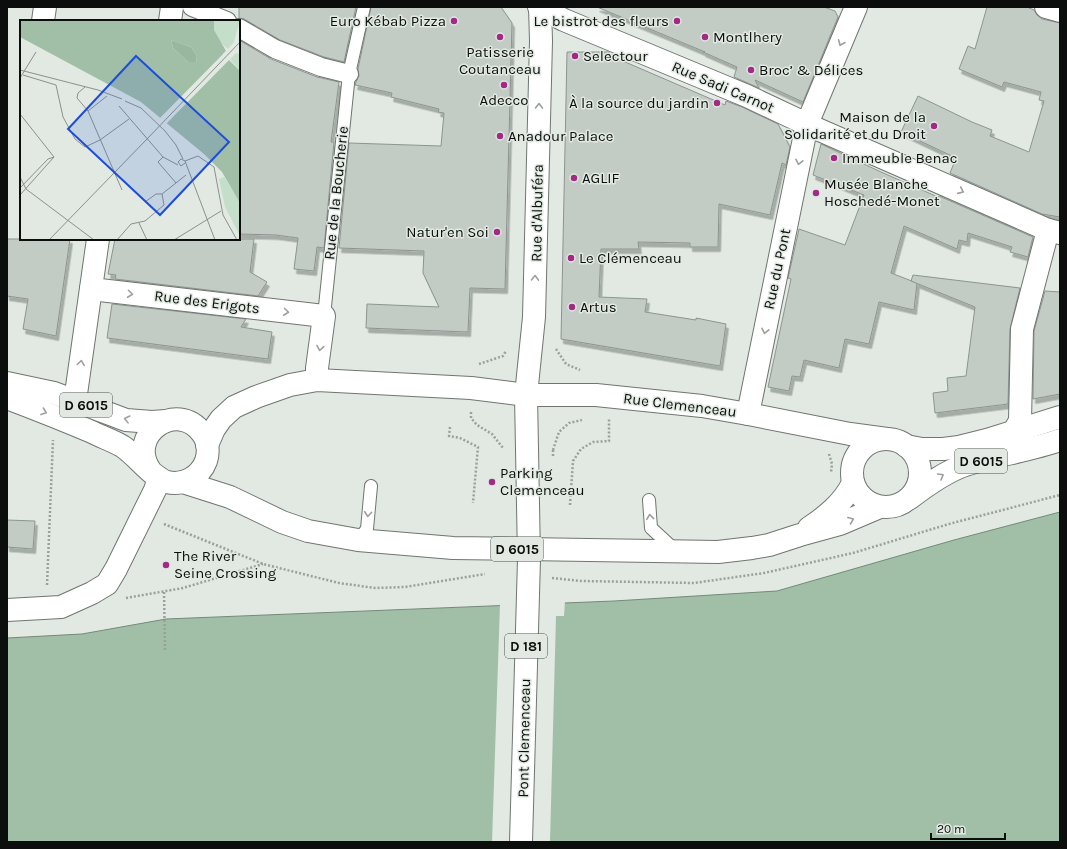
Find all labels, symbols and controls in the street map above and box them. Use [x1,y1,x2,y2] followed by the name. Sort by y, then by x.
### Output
[330,12,446,30] place label: Euro Kébab Pizza
[534,12,669,30] place label: Le bistrot des fleurs
[449,16,459,26] marker: Euro Kébab Pizza
[672,16,682,26] marker: Le bistrot des fleurs
[20,20,240,240] inset map
[713,28,782,46] place label: Montlhery
[495,32,505,42] marker: Patisserie Coutanceau
[700,32,710,42] marker: Montlhery
[838,39,846,46] one-way arrow
[459,43,541,78] place label: Patisserie Coutanceau
[583,47,648,65] place label: Selectour
[570,51,580,61] marker: Selectour
[669,57,777,117] street label: Rue Sadi Carnot
[759,61,863,79] place label: Broc’ & Délices
[746,65,756,75] marker: Broc’ & Délices
[499,80,509,90] marker: Adecco
[480,91,528,109] place label: Adecco
[569,94,709,112] place label: À la source du jardin
[712,98,722,108] marker: À la source du jardin
[535,103,543,109] one-way arrow
[784,108,926,143] place label: Maison de la Solidarité et du Droit
[929,121,939,131] marker: Maison de la Solidarité et du Droit
[320,125,352,261] street label: Rue de la Boucherie
[508,127,614,145] place label: Anadour Palace
[495,131,505,141] marker: Anadour Palace
[842,149,957,167] place label: Immeuble Benac
[829,153,839,163] marker: Immeuble Benac
[796,159,804,165] one-way arrow
[527,164,547,262] street label: Rue d'Albuféra
[582,169,619,187] place label: AGLIF
[569,173,579,183] marker: AGLIF
[824,175,940,210] place label: Musée Blanche Hoschedé-Monet
[957,187,964,195] one-way arrow
[811,188,821,198] marker: Musée Blanche Hoschedé-Monet
[406,223,489,241] place label: Natur'en Soi
[492,227,502,237] marker: Natur'en Soi
[760,227,794,311] street label: Rue du Pont
[579,249,682,267] place label: Le Clémenceau
[566,253,576,263] marker: Le Clémenceau
[531,275,539,281] one-way arrow
[153,287,261,317] street label: Rue des Erigots
[126,289,133,298] one-way arrow
[580,298,617,316] place label: Artus
[567,302,577,312] marker: Artus
[283,307,290,316] one-way arrow
[761,328,769,334] one-way arrow
[316,345,325,351] one-way arrow
[76,360,85,366] one-way arrow
[622,389,738,421] street label: Rue Clemenceau
[60,393,112,417] road number: D 6015
[40,407,47,415] one-way arrow
[124,416,130,424] one-way arrow
[955,449,1007,473] road number: D 6015
[500,464,585,499] place label: Parking Clemenceau
[937,474,944,481] one-way arrow
[487,477,497,487] marker: Parking Clemenceau
[364,511,373,517] one-way arrow
[646,514,655,520] one-way arrow
[847,516,854,524] one-way arrow
[491,537,543,561] road number: D 6015
[174,547,277,582] place label: The River Seine Crossing
[161,560,171,570] marker: The River Seine Crossing
[505,634,547,658] road number: D 181
[514,678,534,798] street label: Pont Clemenceau
[931,815,1005,841] scale bar
[937,822,965,836] text: 20 m

